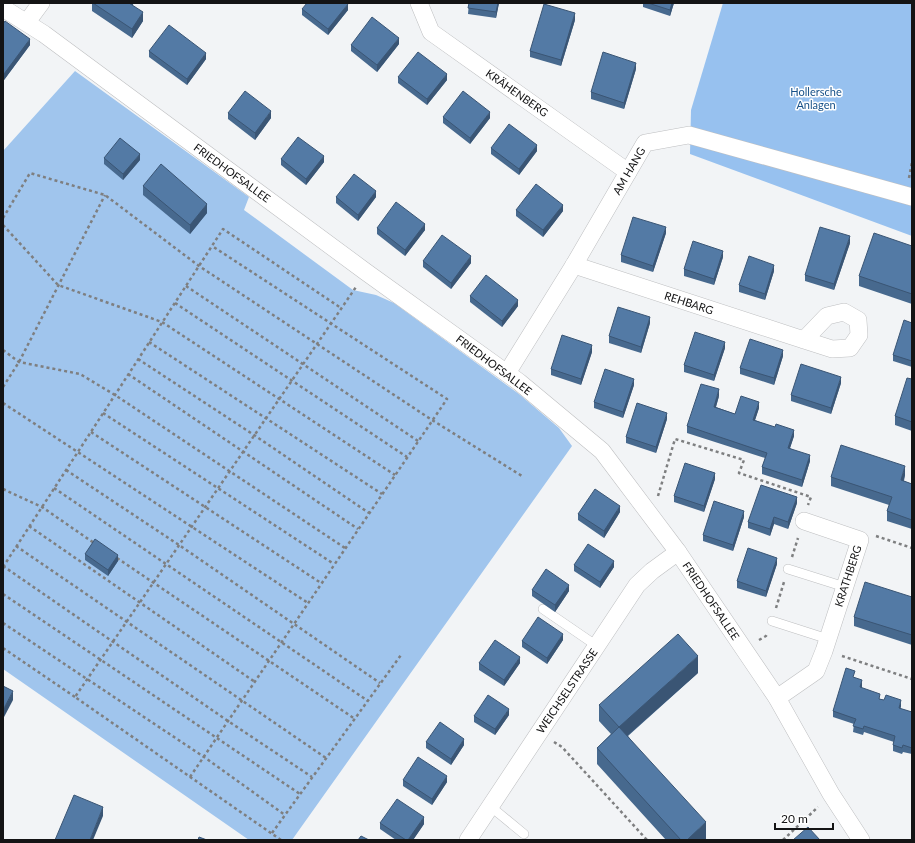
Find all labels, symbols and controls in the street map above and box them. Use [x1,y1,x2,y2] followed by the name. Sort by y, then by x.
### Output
[484,66,551,119] street label: KRÄHENBERG
[790,85,842,111] park label: Hollersche Anlagen
[191,140,273,205] street label: FRIEDHOFSALLEE
[610,145,647,197] street label: AM HANG
[663,288,715,317] street label: REHBARG
[454,332,535,397] street label: FRIEDHOFSALLEE
[831,543,864,608] street label: KRATHBERG
[680,559,742,642] street label: FRIEDHOFSALLEE
[533,646,600,736] street label: WEICHSELSTRASSE
[775,805,833,831] scale bar
[781,811,808,826] text: 20 m

